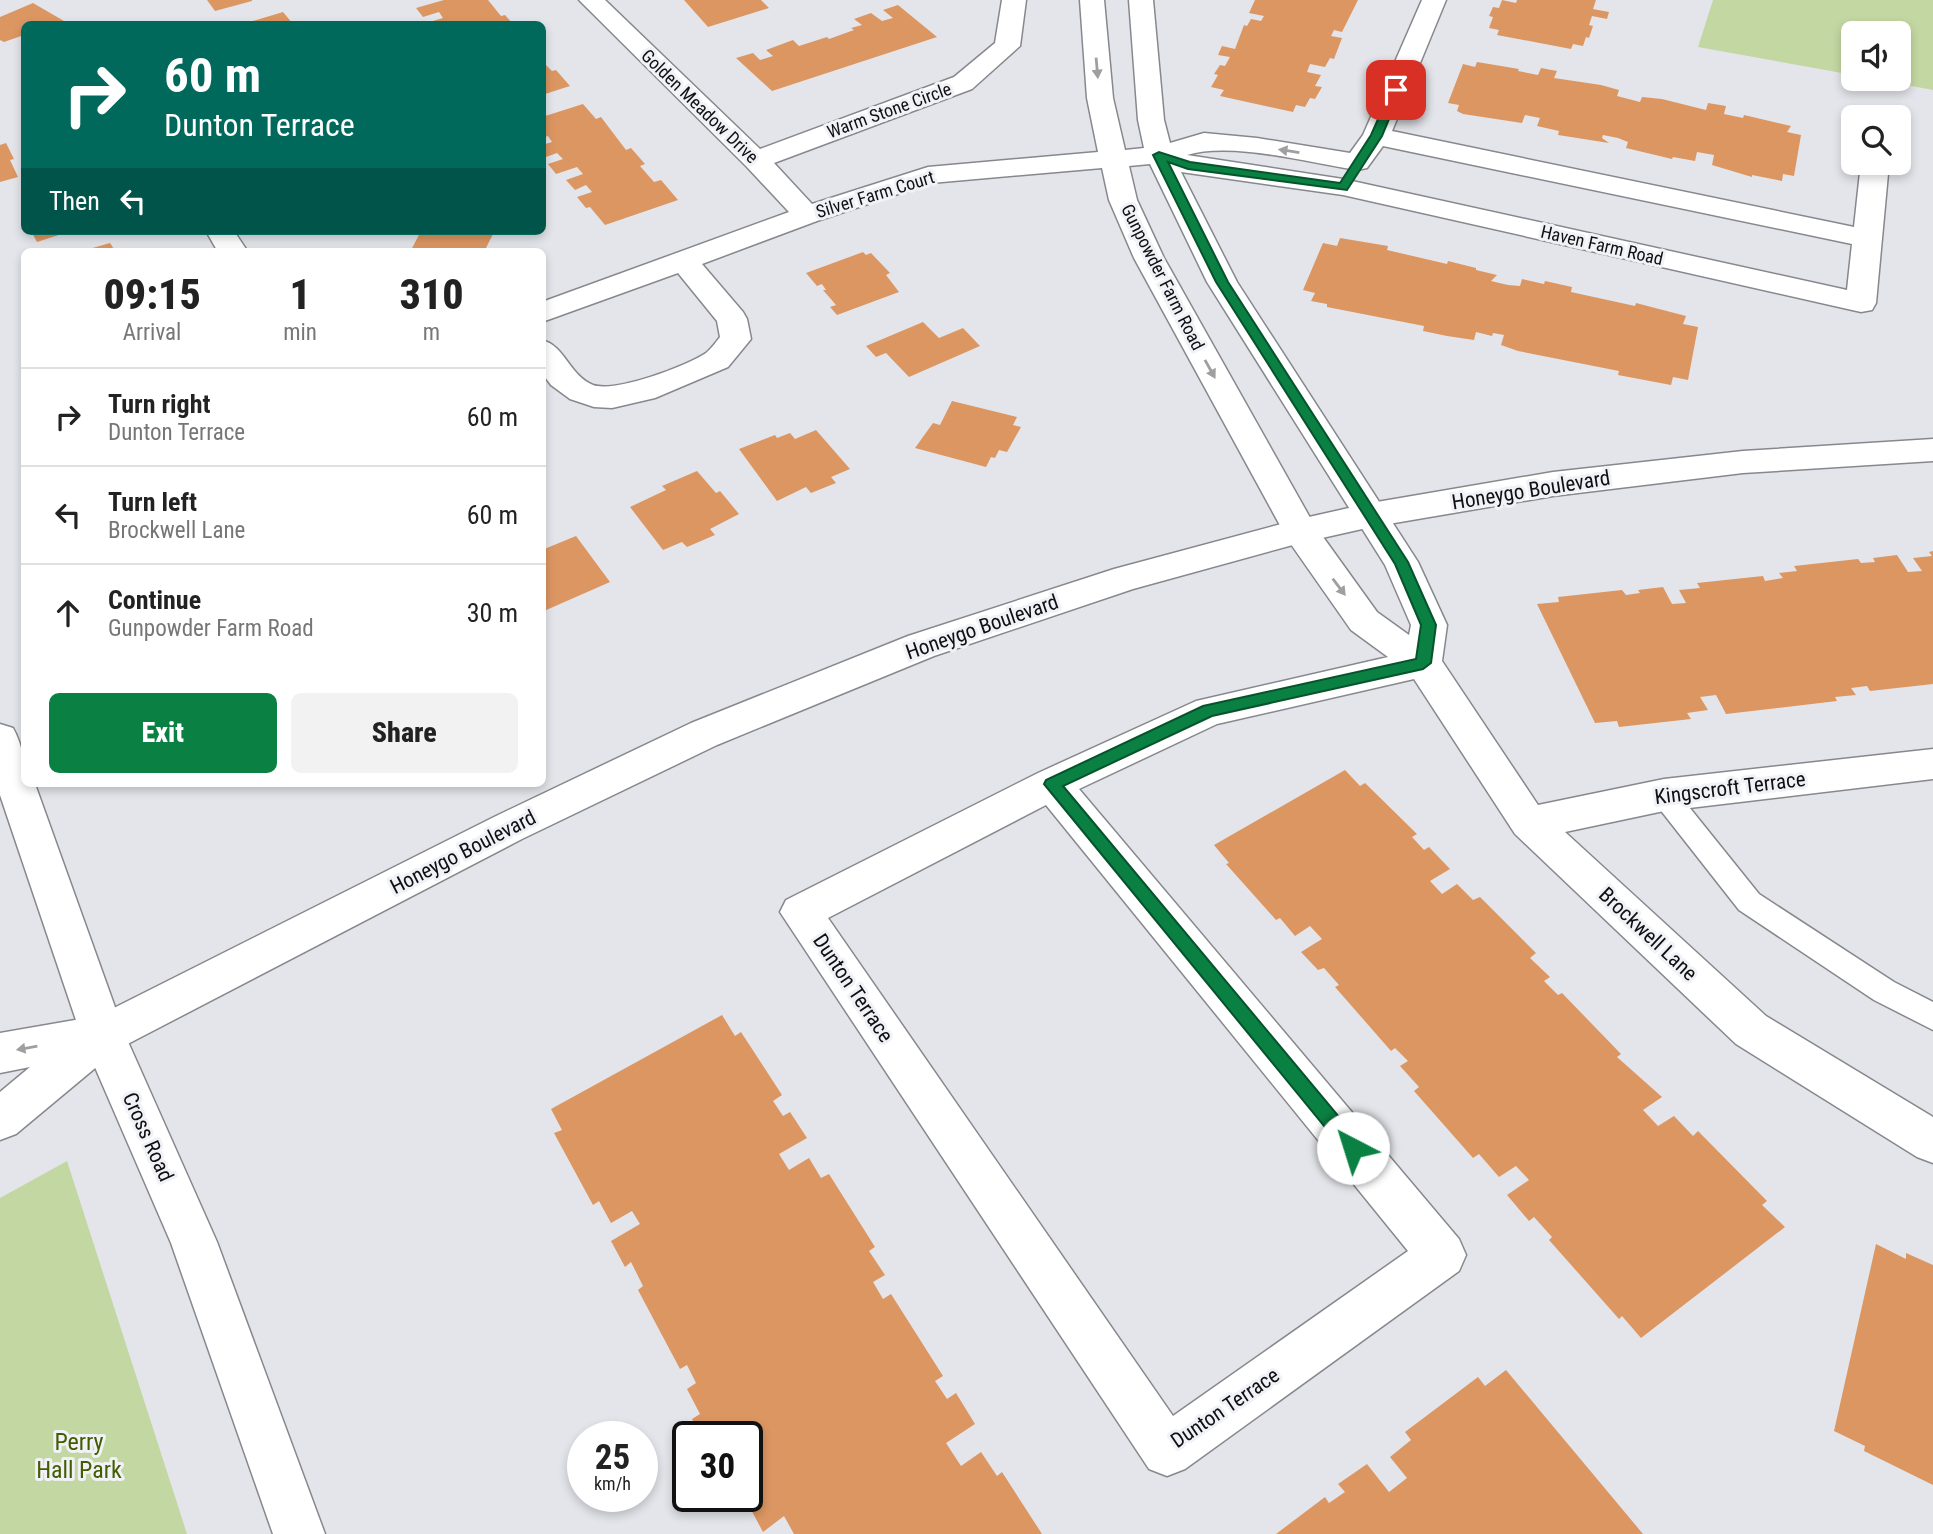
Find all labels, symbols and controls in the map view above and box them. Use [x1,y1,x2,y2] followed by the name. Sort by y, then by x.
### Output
[1841,21,1911,175] map controls
[1841,21,1911,91] button: sound
[637,45,763,167] street label: Golden Meadow Drive
[164,47,261,104] text: 60 m
[49,49,140,140] icon: right
[1092,57,1103,79] one-way arrow
[1366,60,1426,120] pin
[1377,71,1415,109] icon: arrive
[824,78,954,142] street label: Warm Stone Circle
[1841,105,1911,175] button: search
[164,106,355,144] text: Dunton Terrace
[1278,145,1300,156] one-way arrow
[813,166,937,222] street label: Silver Farm Court
[114,182,152,220] icon: left
[49,186,100,216] text: Then
[1117,201,1209,353] street label: Gunpowder Farm Road
[1539,221,1665,269] street label: Haven Farm Road
[103,270,201,319] text: 09:15
[289,270,311,319] text: 1
[399,270,464,319] text: 310
[123,319,181,346] text: Arrival
[283,319,317,346] text: min
[423,319,440,346] text: m
[1204,360,1216,380] one-way arrow
[108,389,210,419] text: Turn right
[49,398,87,436] icon: right
[467,402,518,432] text: 60 m
[108,419,245,446] text: Dunton Terrace
[1450,466,1612,514] street label: Honeygo Boulevard
[108,487,197,517] text: Turn left
[49,496,87,534] icon: left
[467,500,518,530] text: 60 m
[108,517,245,544] text: Brockwell Lane
[1332,578,1346,596] one-way arrow
[108,585,201,615] text: Continue
[902,590,1062,664] street label: Honeygo Boulevard
[49,594,87,632] icon: ahead
[467,598,518,628] text: 30 m
[108,615,314,642] text: Gunpowder Farm Road
[49,693,277,773] button: Exit
[291,693,518,773] button: Share
[1653,767,1807,809] street label: Kingscroft Terrace
[386,805,540,899] street label: Honeygo Boulevard
[1594,882,1702,986] street label: Brockwell Lane
[808,929,898,1047] street label: Dunton Terrace
[16,1043,38,1054] one-way arrow
[118,1089,178,1185] street label: Cross Road
[1316,1111,1390,1185] position arrow
[1166,1363,1284,1453] street label: Dunton Terrace
[672,1421,763,1512] speed limit sign: 30
[36,1428,122,1484] park label: Perry Hall Park
[595,1437,630,1478] text: 25
[594,1473,631,1494] text: km/h

